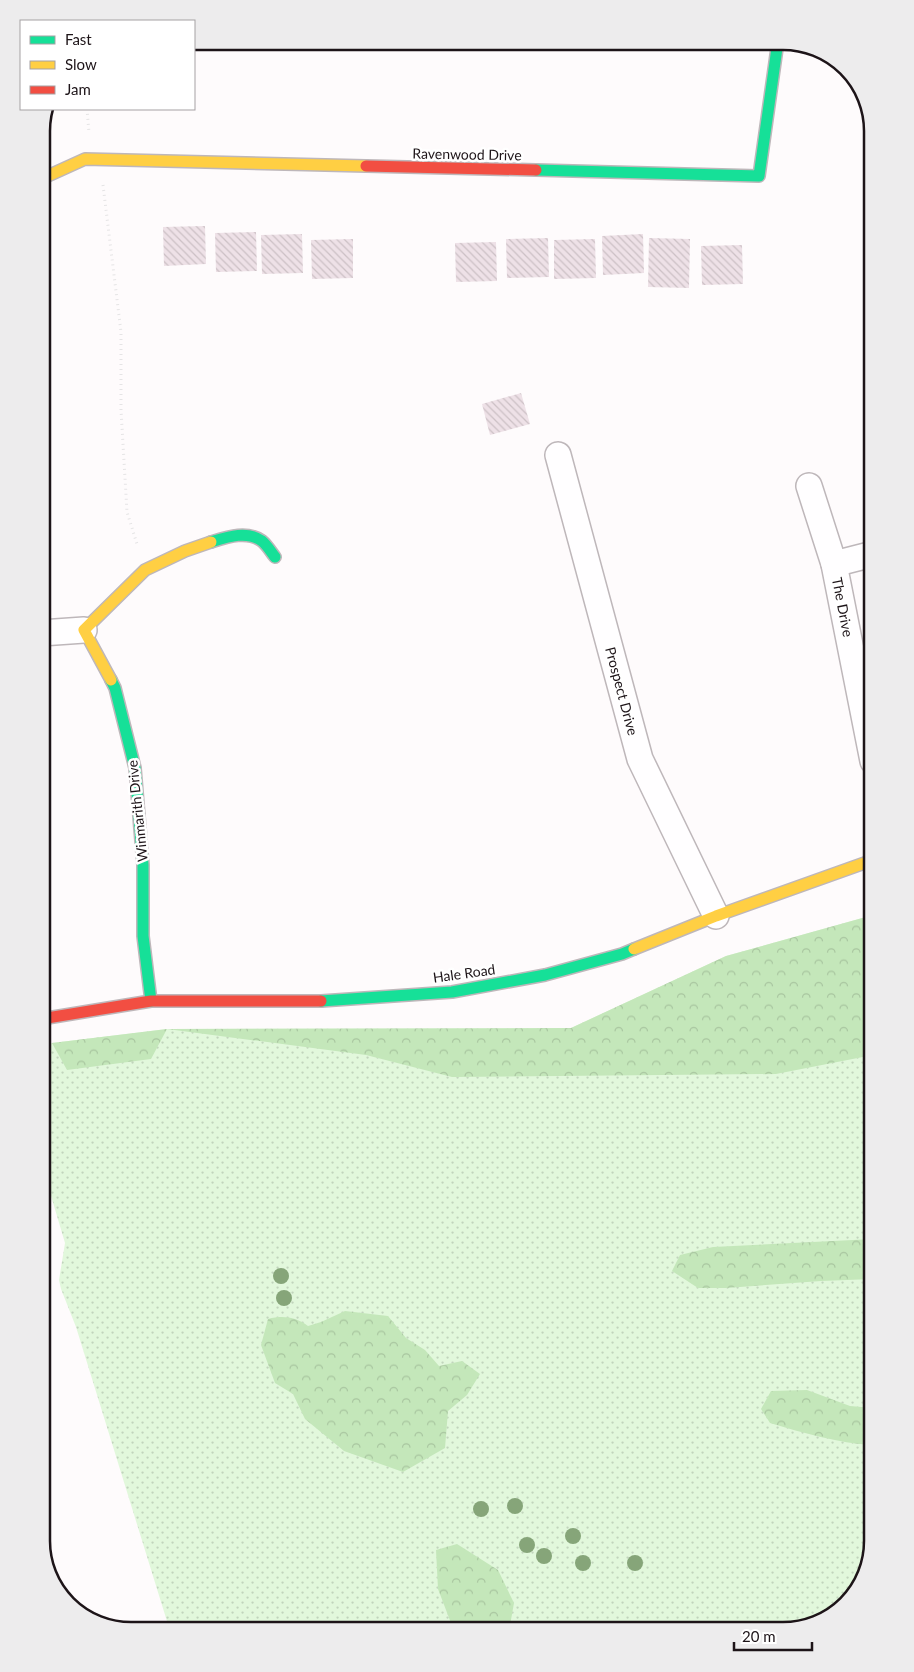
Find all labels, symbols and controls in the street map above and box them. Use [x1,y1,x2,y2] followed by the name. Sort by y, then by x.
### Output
[20,20,195,110] legend
[65,30,92,48] text: Fast
[65,55,97,73] text: Slow
[65,80,91,98] text: Jam
[412,145,522,163] street label: Ravenwood Drive
[829,576,857,638] street label: The Drive
[602,645,642,737] street label: Prospect Drive
[123,759,151,863] street label: Winmarith Drive
[432,960,496,986] street label: Hale Road
[734,1620,812,1652] scale bar
[742,1627,776,1645] text: 20 m

